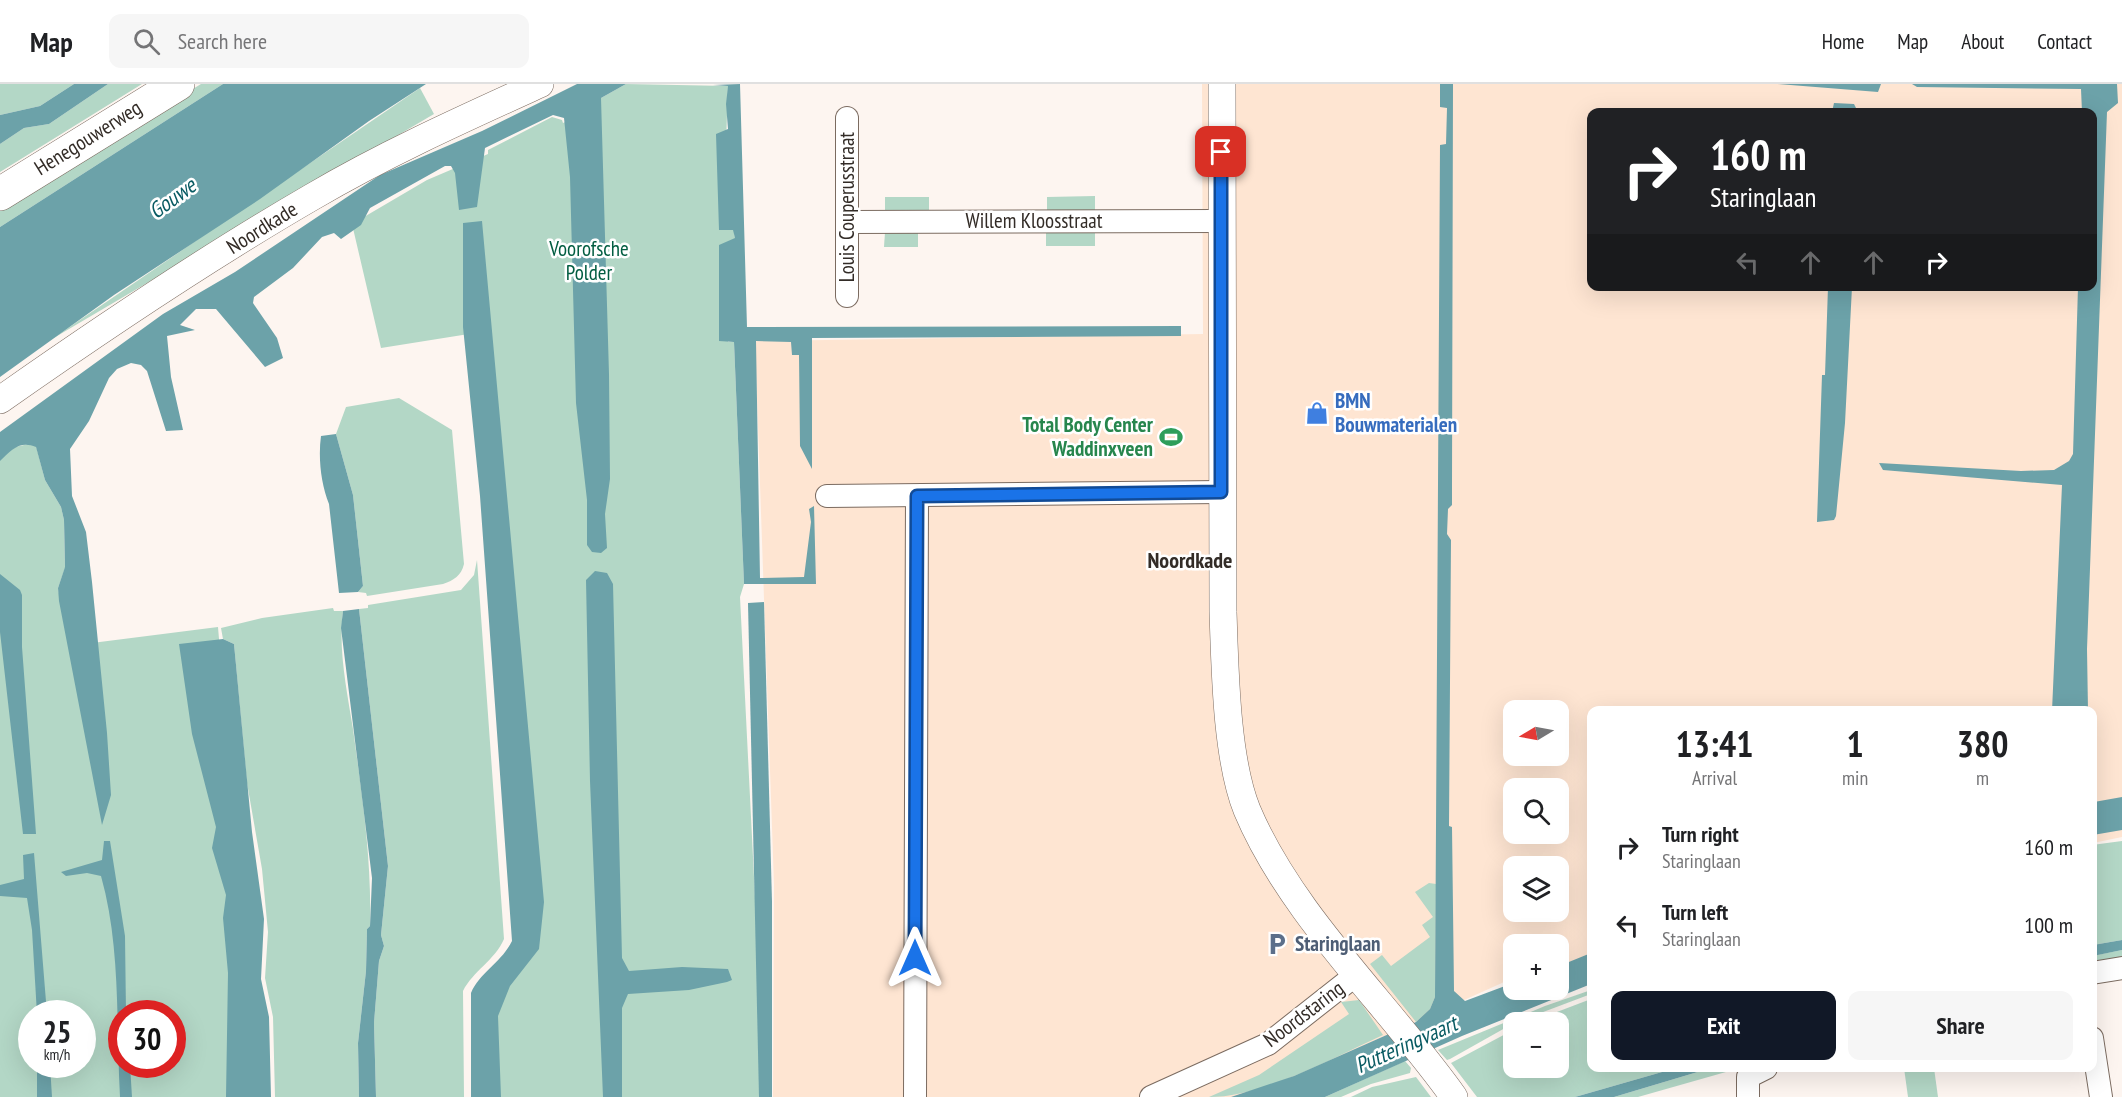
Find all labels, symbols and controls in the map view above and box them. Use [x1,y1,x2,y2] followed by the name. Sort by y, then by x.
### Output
[109,14,529,68] search box
[30,23,73,60] text: Map
[130,25,163,58] icon: search
[178,27,267,55] text: Search here
[1822,28,1864,55] text: Home
[1897,28,1928,55] text: Map
[1961,28,2004,55] text: About
[2037,28,2092,55] text: Contact
[29,94,146,181] street label: Henegouwerweg
[1195,126,1246,177] pin
[1710,127,1807,182] text: 160 m
[833,132,860,282] street label: Louis Couperusstraat
[1611,132,1689,210] icon: right
[1204,135,1237,168] icon: arrive
[143,170,203,225] water label: Gouwe
[1710,180,1816,214] text: Staringlaan
[221,195,302,260] street label: Noordkade
[966,207,1103,234] street label: Willem Kloosstraat
[548,235,629,286] park label: Voorofsche Polder
[1731,246,1764,279] icon: left
[1794,246,1827,279] icon: ahead
[1857,246,1890,279] icon: ahead
[1920,246,1953,279] icon: right
[1335,387,1457,438] place label: BMN Bouwmaterialen
[1304,400,1330,426] shop icon: BMN Bouwmaterialen
[1022,411,1154,462] place label: Total Body Center Waddinxveen
[1158,424,1184,450] sports icon: Total Body Center Waddinxveen
[1147,546,1233,574] district label: Noordkade
[1503,700,1569,766] north arrow
[1503,700,1569,1078] map controls
[1676,720,1753,767] text: 13:41
[1846,720,1864,767] text: 1
[1957,720,2008,767] text: 380
[1692,765,1737,791] text: Arrival
[1842,765,1868,791] text: min
[1976,765,1989,791] text: m
[1503,778,1569,844] button: search
[1662,820,1739,848] text: Turn right
[1611,831,1644,864] icon: right
[2024,833,2073,861] text: 160 m
[1662,848,1741,874] text: Staringlaan
[1503,856,1569,922] button: layers
[1662,898,1728,926] text: Turn left
[1611,909,1644,942] icon: left
[2024,911,2073,939] text: 100 m
[883,926,947,990] position arrow
[1662,926,1741,952] text: Staringlaan
[1295,930,1381,957] place label: Staringlaan
[1264,931,1290,957] parking icon: Staringlaan
[1503,934,1569,1000] button: +
[1258,974,1349,1053] street label: Noordstaring
[1611,991,1836,1060] button: Exit
[1848,991,2073,1060] button: Share
[108,1000,186,1078] speed limit sign: 30
[1351,1008,1464,1079] water label: Putteringvaart
[43,1012,71,1051] text: 25
[1503,1012,1569,1078] button: −
[44,1045,70,1064] text: km/h

